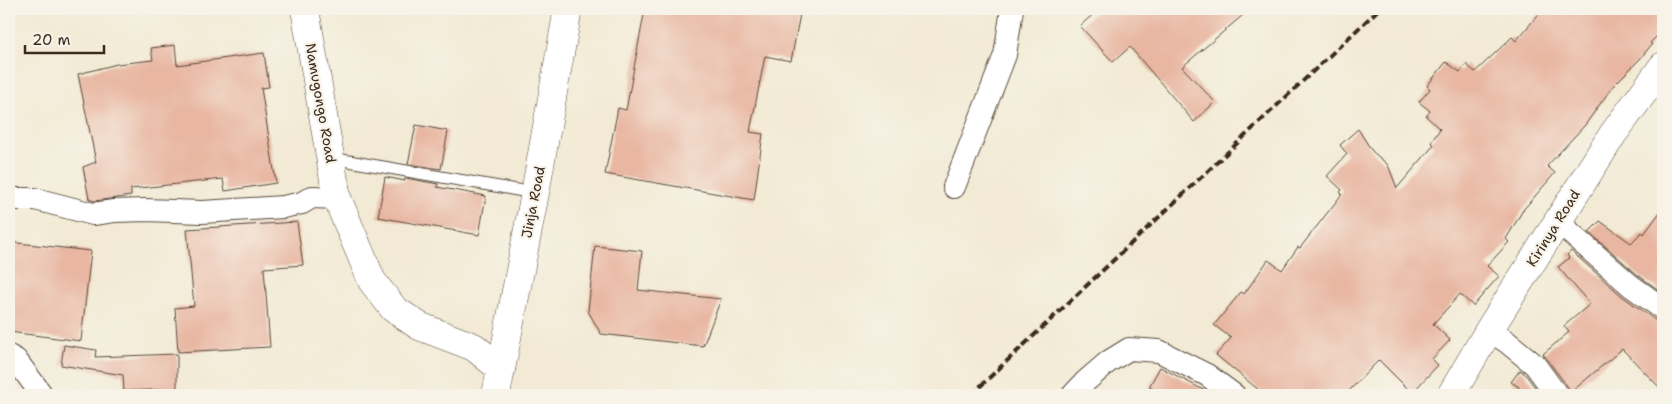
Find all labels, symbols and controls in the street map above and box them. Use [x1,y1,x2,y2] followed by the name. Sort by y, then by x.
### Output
[25,22,104,54] scale bar
[32,30,71,50] text: 20 m
[302,42,340,165] street label: Namugongo Road
[517,164,549,240] street label: Jinja Road
[1522,186,1584,270] street label: Kirinya Road

